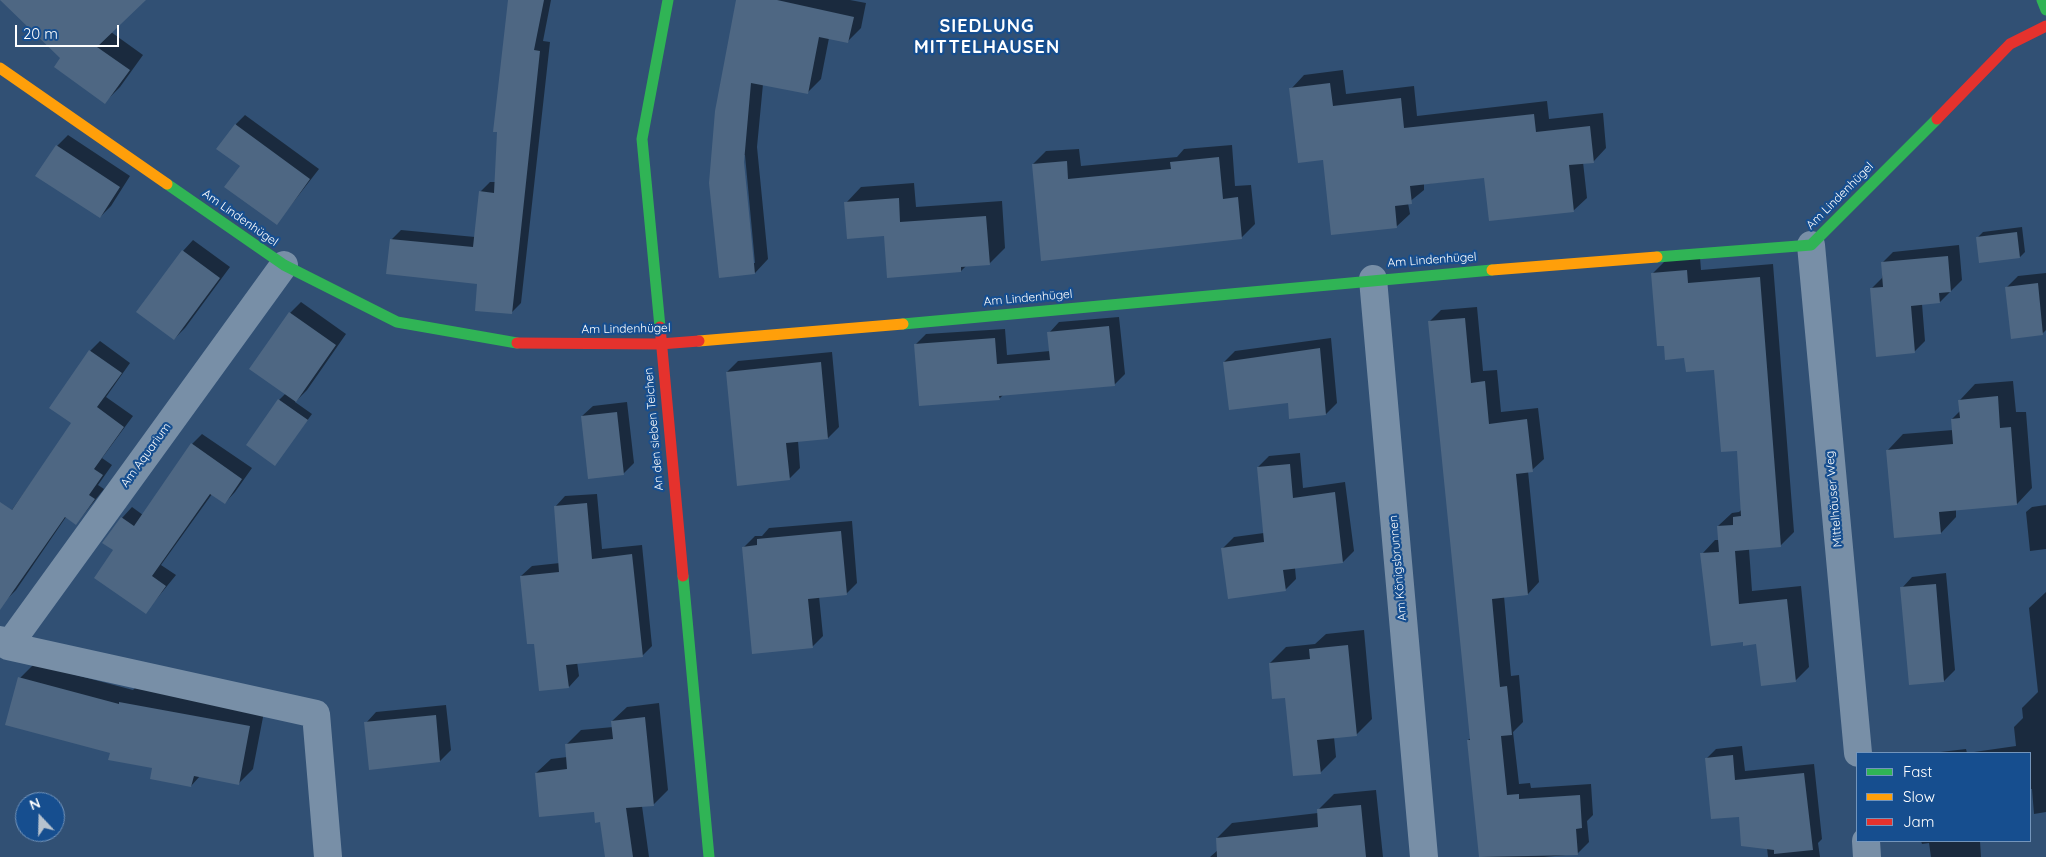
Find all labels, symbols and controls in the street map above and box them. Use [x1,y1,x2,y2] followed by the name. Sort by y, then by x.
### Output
[18,15,121,47] scale bar
[912,16,1062,58] district label: SIEDLUNG MITTELHAUSEN
[23,24,58,43] text: 20 m
[1803,159,1877,233] street label: Am Lindenhügel
[199,187,281,249] street label: Am Lindenhügel
[1387,250,1477,270] street label: Am Lindenhügel
[983,287,1073,309] street label: Am Lindenhügel
[581,321,671,337] street label: Am Lindenhügel
[641,367,667,491] street label: An den sieben Teichen
[118,420,174,490] street label: Am Aquarium
[1823,450,1845,548] street label: Mittelhäuser Weg
[1386,515,1410,621] street label: Am Königsbrunnen
[1856,752,2031,842] legend
[1903,762,1932,781] text: Fast
[1903,787,1935,806] text: Slow
[15,792,65,842] north arrow
[27,794,43,814] text: N
[1903,812,1934,831] text: Jam

